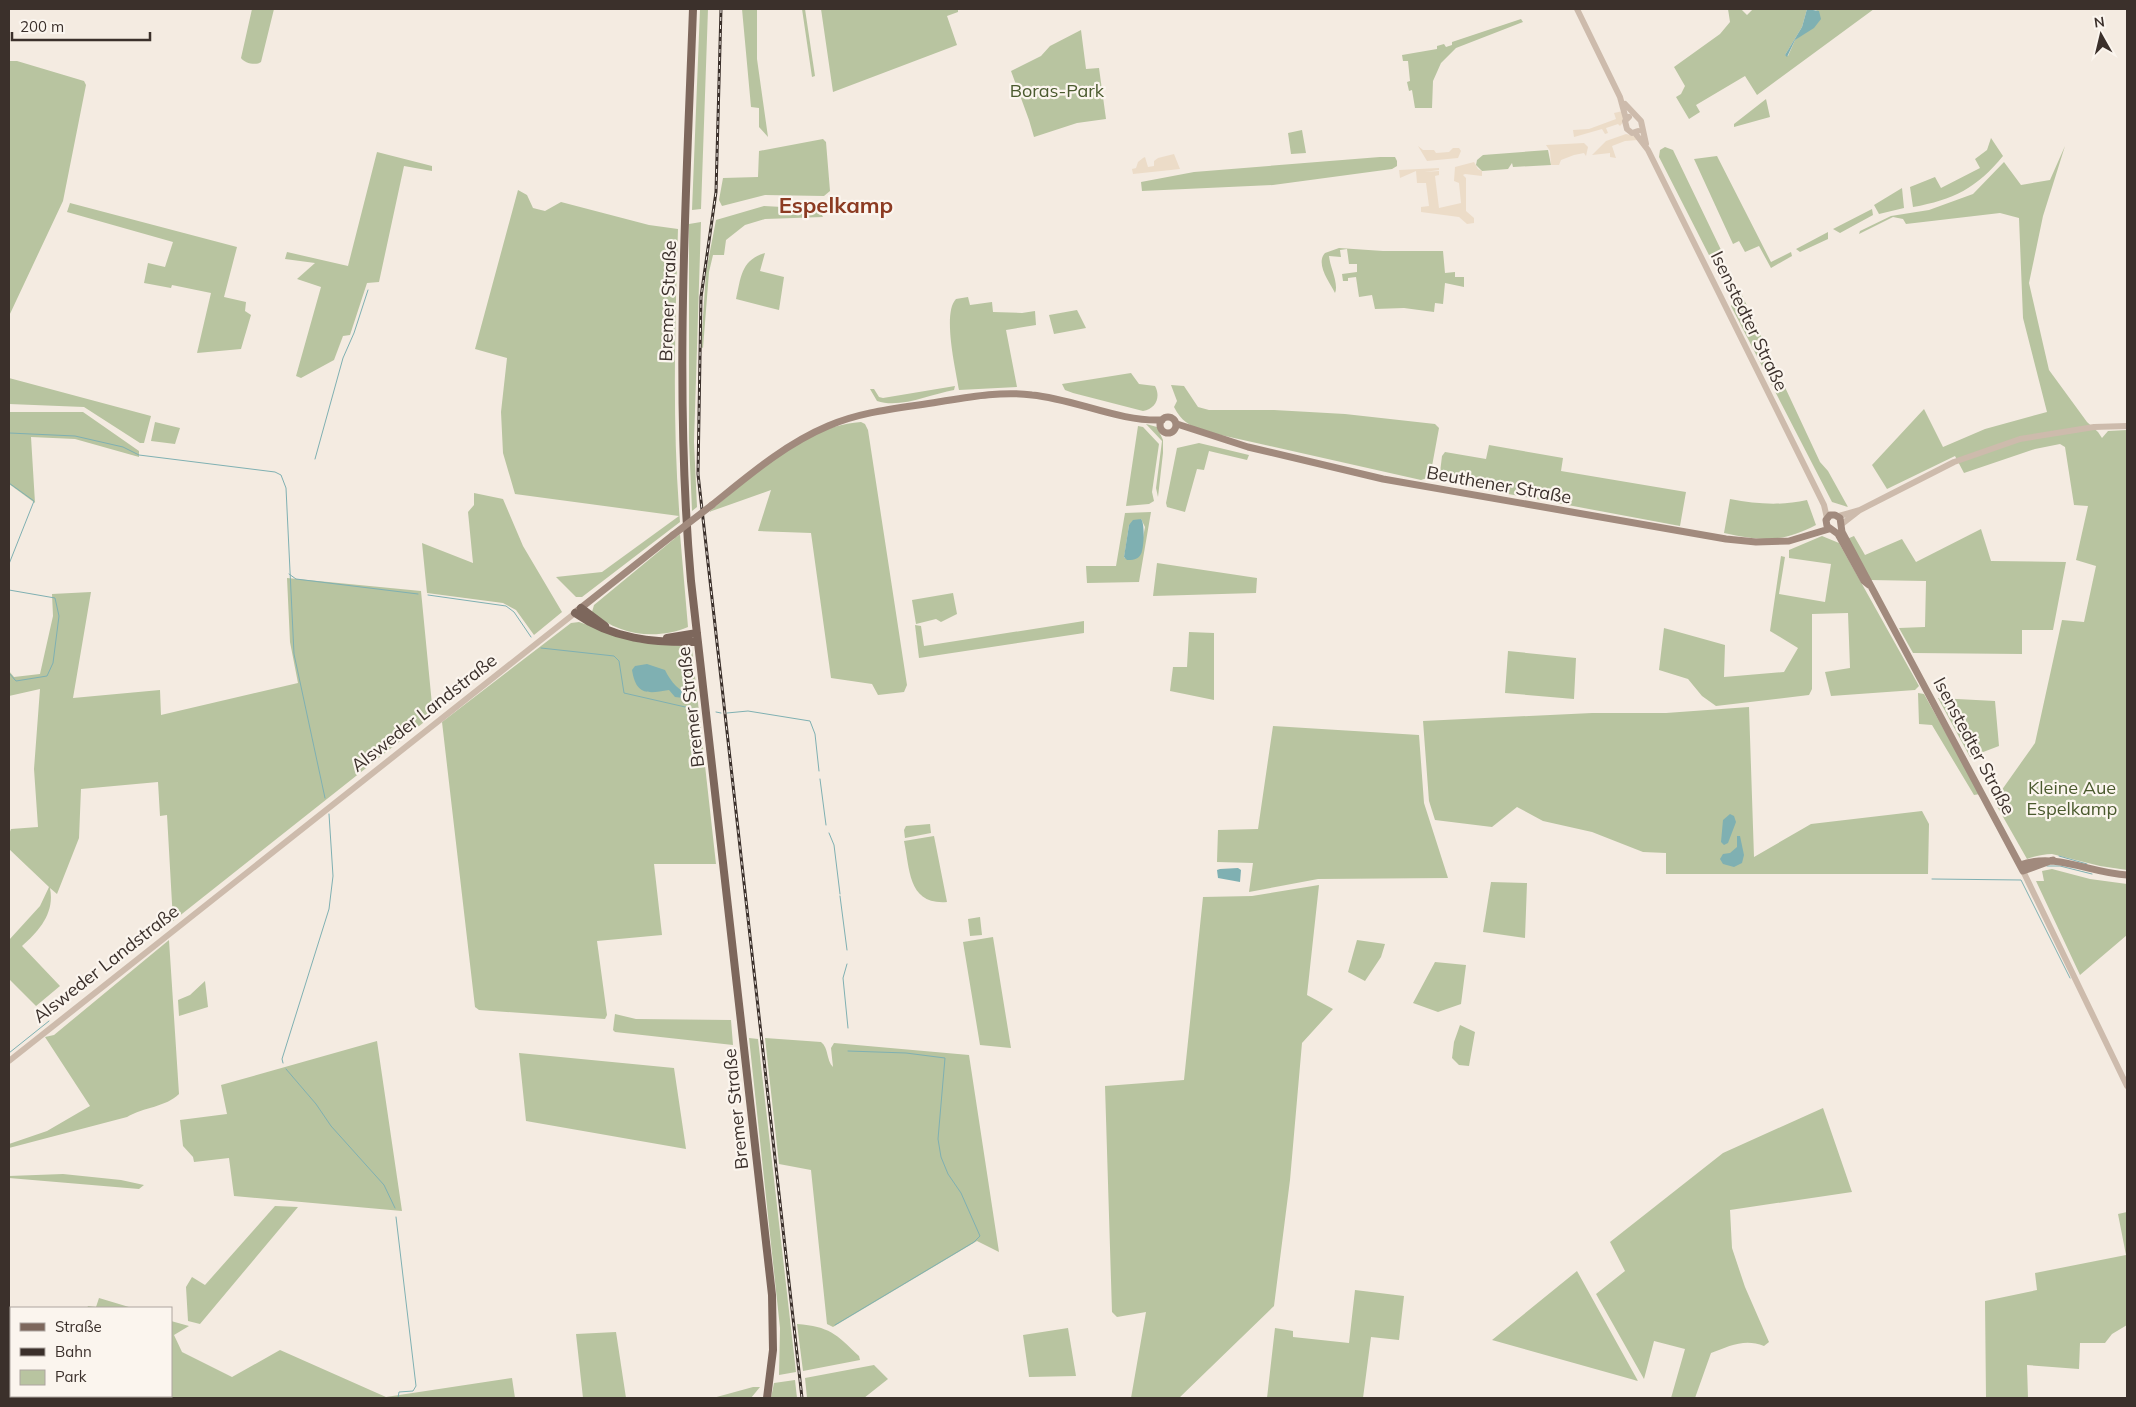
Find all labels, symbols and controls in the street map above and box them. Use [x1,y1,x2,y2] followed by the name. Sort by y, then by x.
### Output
[12,10,150,42] scale bar
[2076,10,2126,60] north arrow
[2093,12,2106,32] text: N
[20,17,64,36] text: 200 m
[1010,79,1105,102] park label: Boras-Park
[779,191,893,219] district label: Espelkamp
[654,240,681,362] street label: Bremer Straße
[1706,247,1793,394] street label: Isenstedter Straße
[1425,460,1573,509] street label: Beuthener Straße
[672,646,709,769] street label: Bremer Straße
[346,648,501,777] street label: Alsweder Landstraße
[1928,673,2020,819] street label: Isenstedter Straße
[2027,776,2117,820] park label: Kleine Aue Espelkamp
[28,899,183,1028] street label: Alsweder Landstraße
[718,1048,753,1171] street label: Bremer Straße
[10,1307,172,1397] legend
[55,1317,102,1336] text: Straße
[55,1342,92,1361] text: Bahn
[55,1367,87,1386] text: Park

